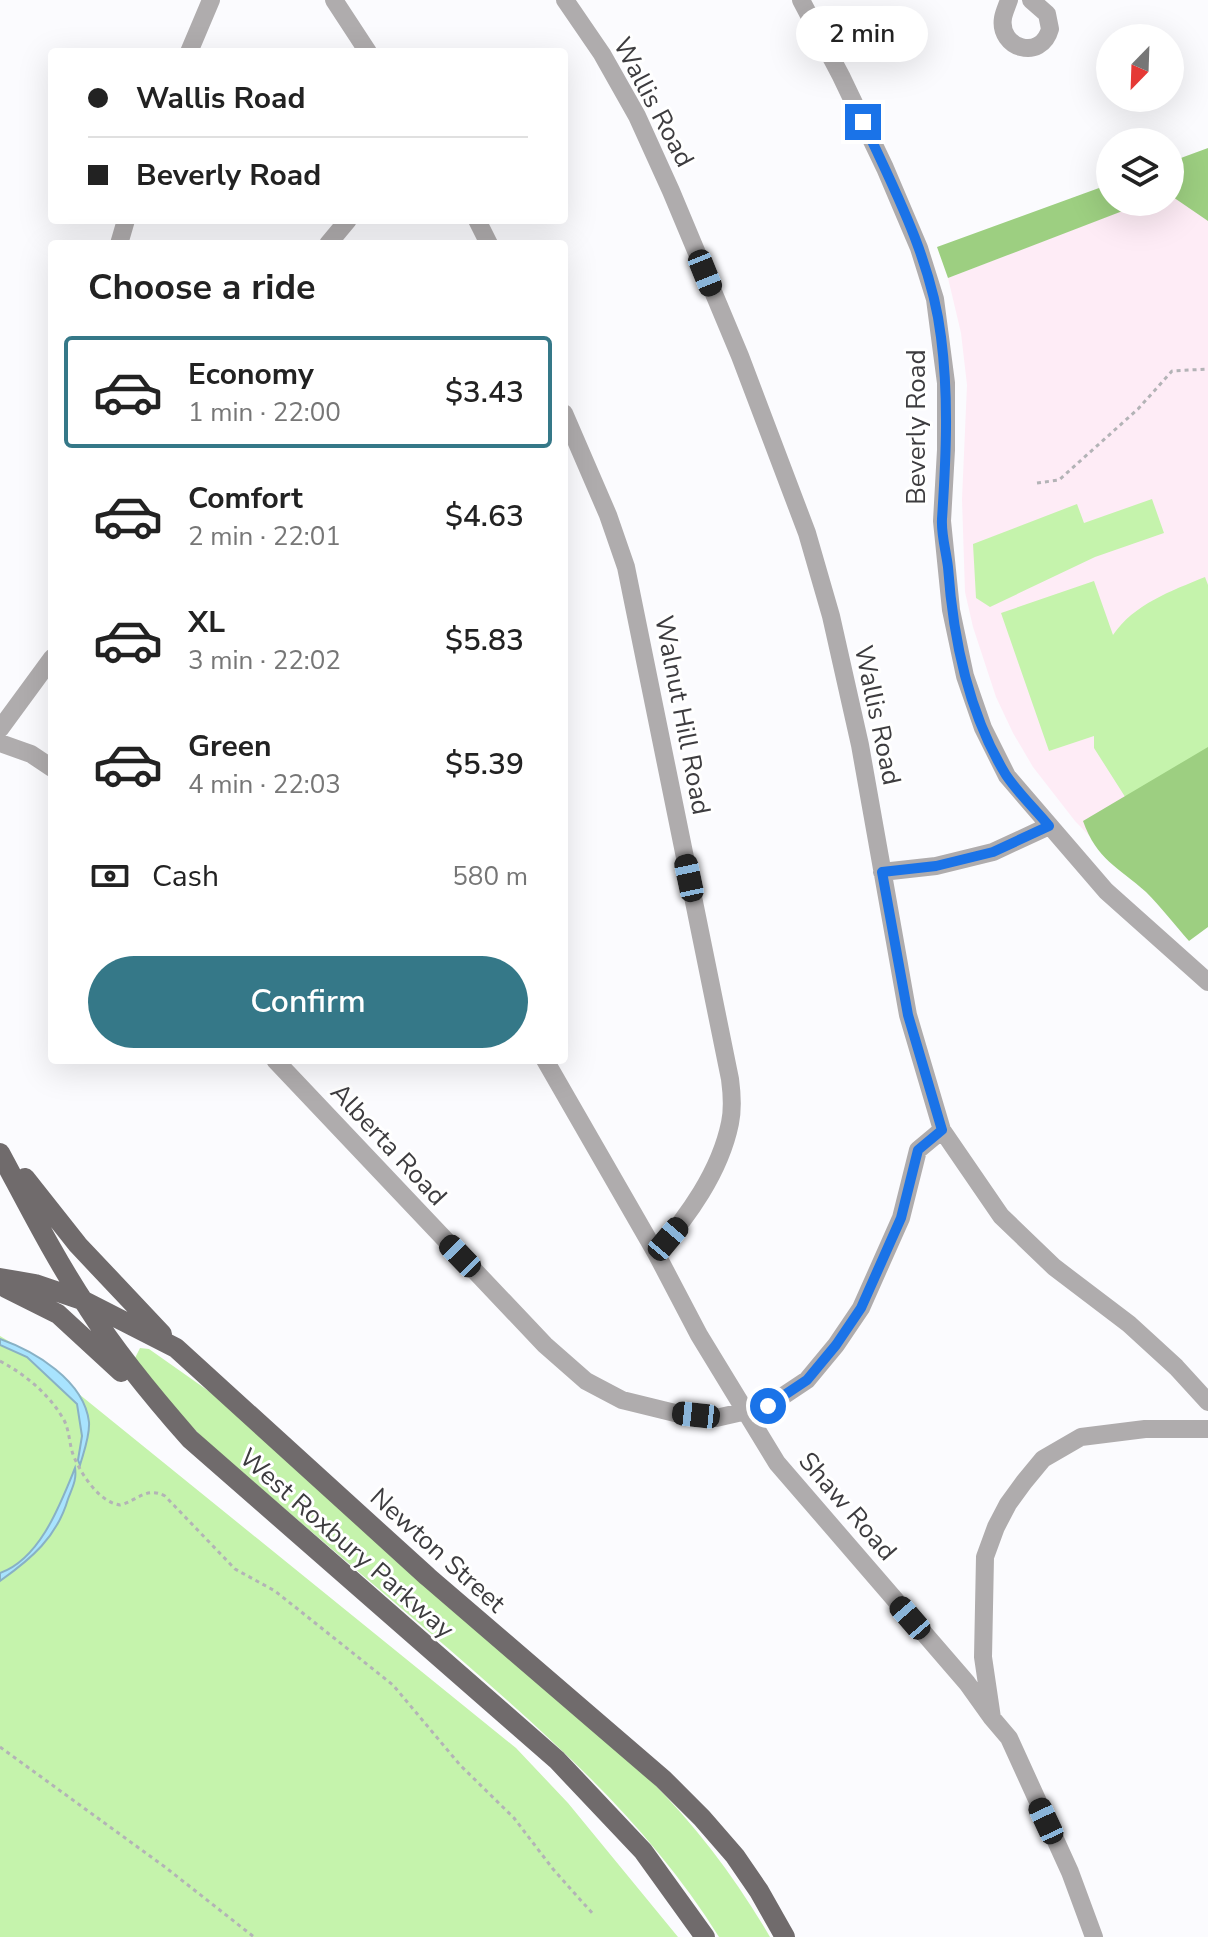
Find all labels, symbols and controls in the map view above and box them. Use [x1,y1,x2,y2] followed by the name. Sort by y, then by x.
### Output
[797,6,929,62] callout: 2 min
[829,16,895,51] text: 2 min
[1096,24,1184,112] north arrow
[1096,24,1184,216] map controls
[605,31,702,173] street label: Wallis Road
[136,78,305,119] text: Wallis Road
[845,104,881,140] route end
[1096,128,1184,216] button: layers
[136,155,321,196] text: Beverly Road
[685,246,725,300] car
[88,263,316,312] text: Choose a ride
[899,349,934,505] street label: Beverly Road
[188,354,314,395] text: Economy
[92,356,164,428] icon: car
[445,372,524,413] text: $3.43
[188,395,341,430] text: 1 min · 22:00
[188,478,303,519] text: Comfort
[92,480,164,552] icon: car
[445,496,524,537] text: $4.63
[188,519,341,554] text: 2 min · 22:01
[188,602,225,643] text: XL
[92,604,164,676] icon: car
[646,613,719,818] street label: Walnut Hill Road
[445,620,524,661] text: $5.83
[846,642,909,788] street label: Wallis Road
[188,643,341,678] text: 3 min · 22:02
[188,726,272,767] text: Green
[92,728,164,800] icon: car
[445,744,524,785] text: $5.39
[188,767,341,802] text: 4 min · 22:03
[672,852,706,904] car
[88,854,132,898] icon: cash
[152,856,219,897] text: Cash
[452,859,528,894] text: 580 m
[88,956,528,1048] button: Confirm
[323,1075,455,1213] street label: Alberta Road
[643,1213,693,1265] car
[435,1230,485,1282] car
[750,1388,786,1424] route start
[671,1401,721,1429] car
[232,1440,462,1647] street label: West Roxbury Parkway
[791,1444,905,1568] street label: Shaw Road
[362,1480,514,1621] street label: Newton Street
[885,1592,935,1644] car
[1025,1794,1067,1848] car

